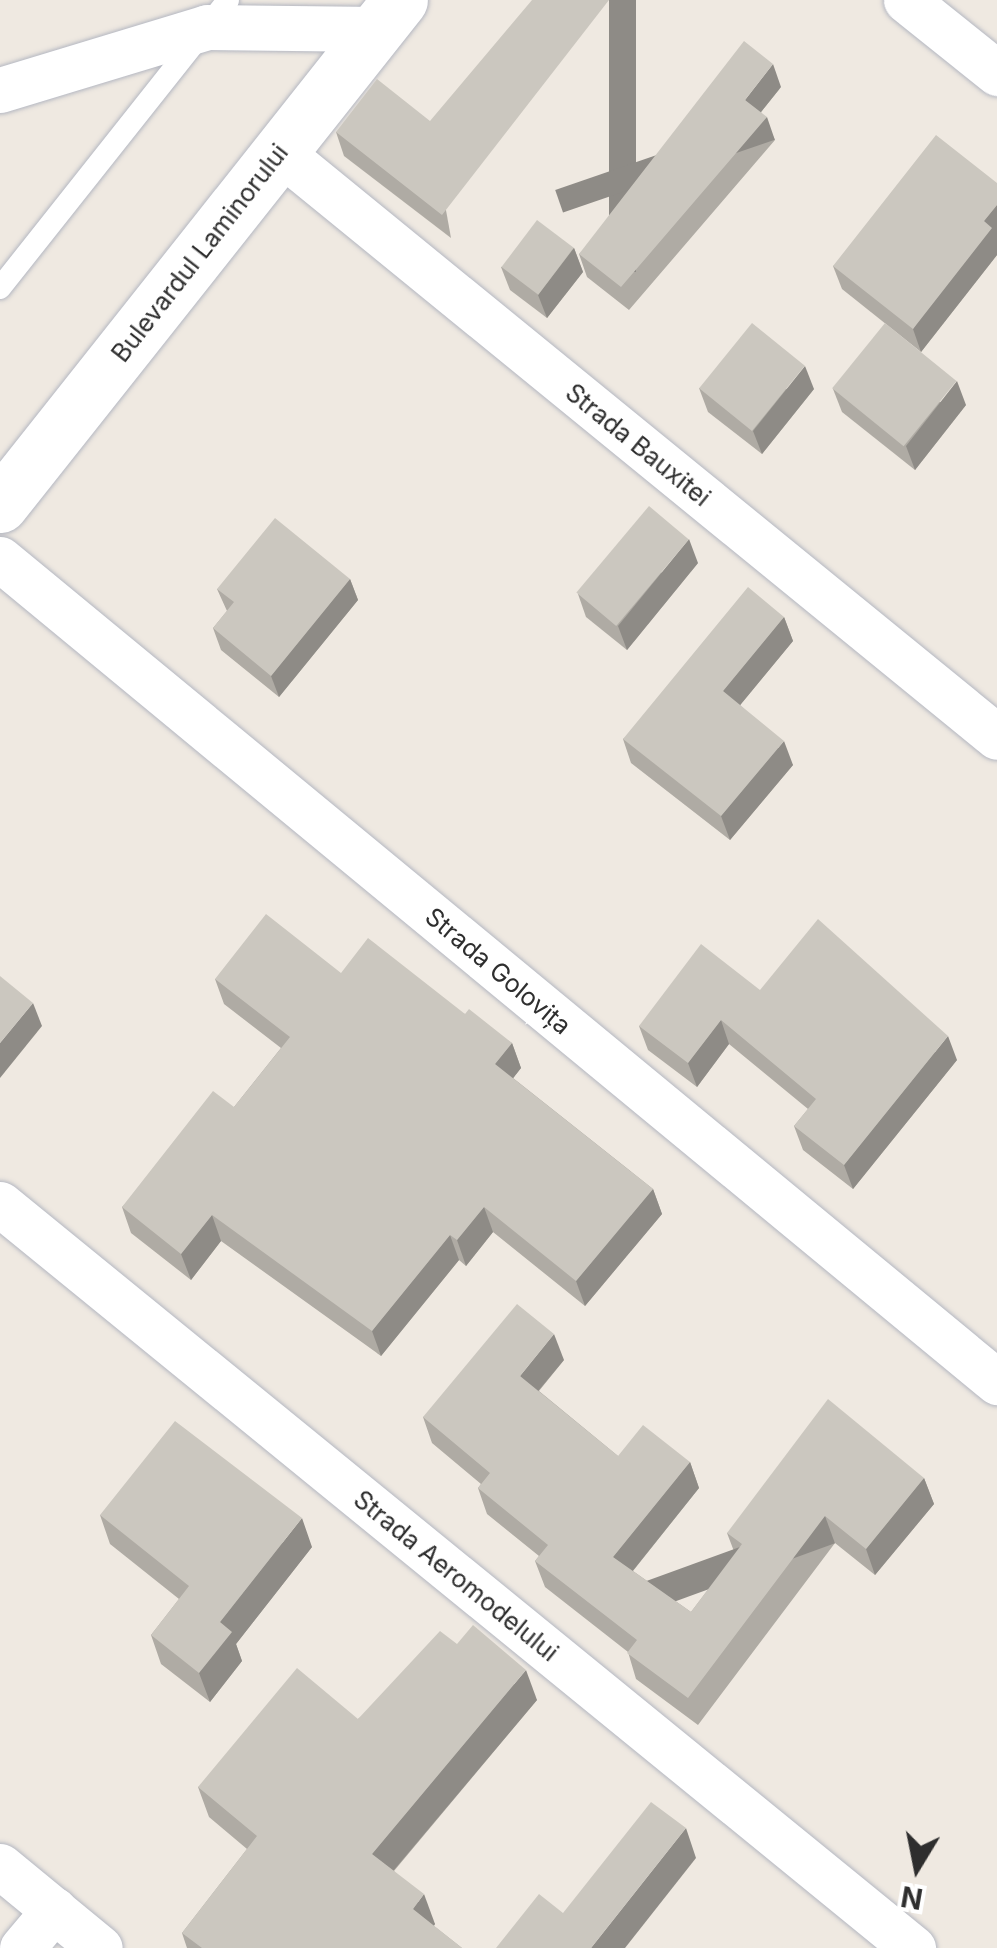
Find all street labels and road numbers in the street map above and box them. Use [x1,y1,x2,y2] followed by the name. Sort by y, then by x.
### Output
[106,138,294,368] street label: Bulevardul Laminorului
[560,377,716,513] street label: Strada Bauxitei
[419,901,577,1041] street label: Strada Golovița
[348,1484,564,1668] street label: Strada Aeromodelului

